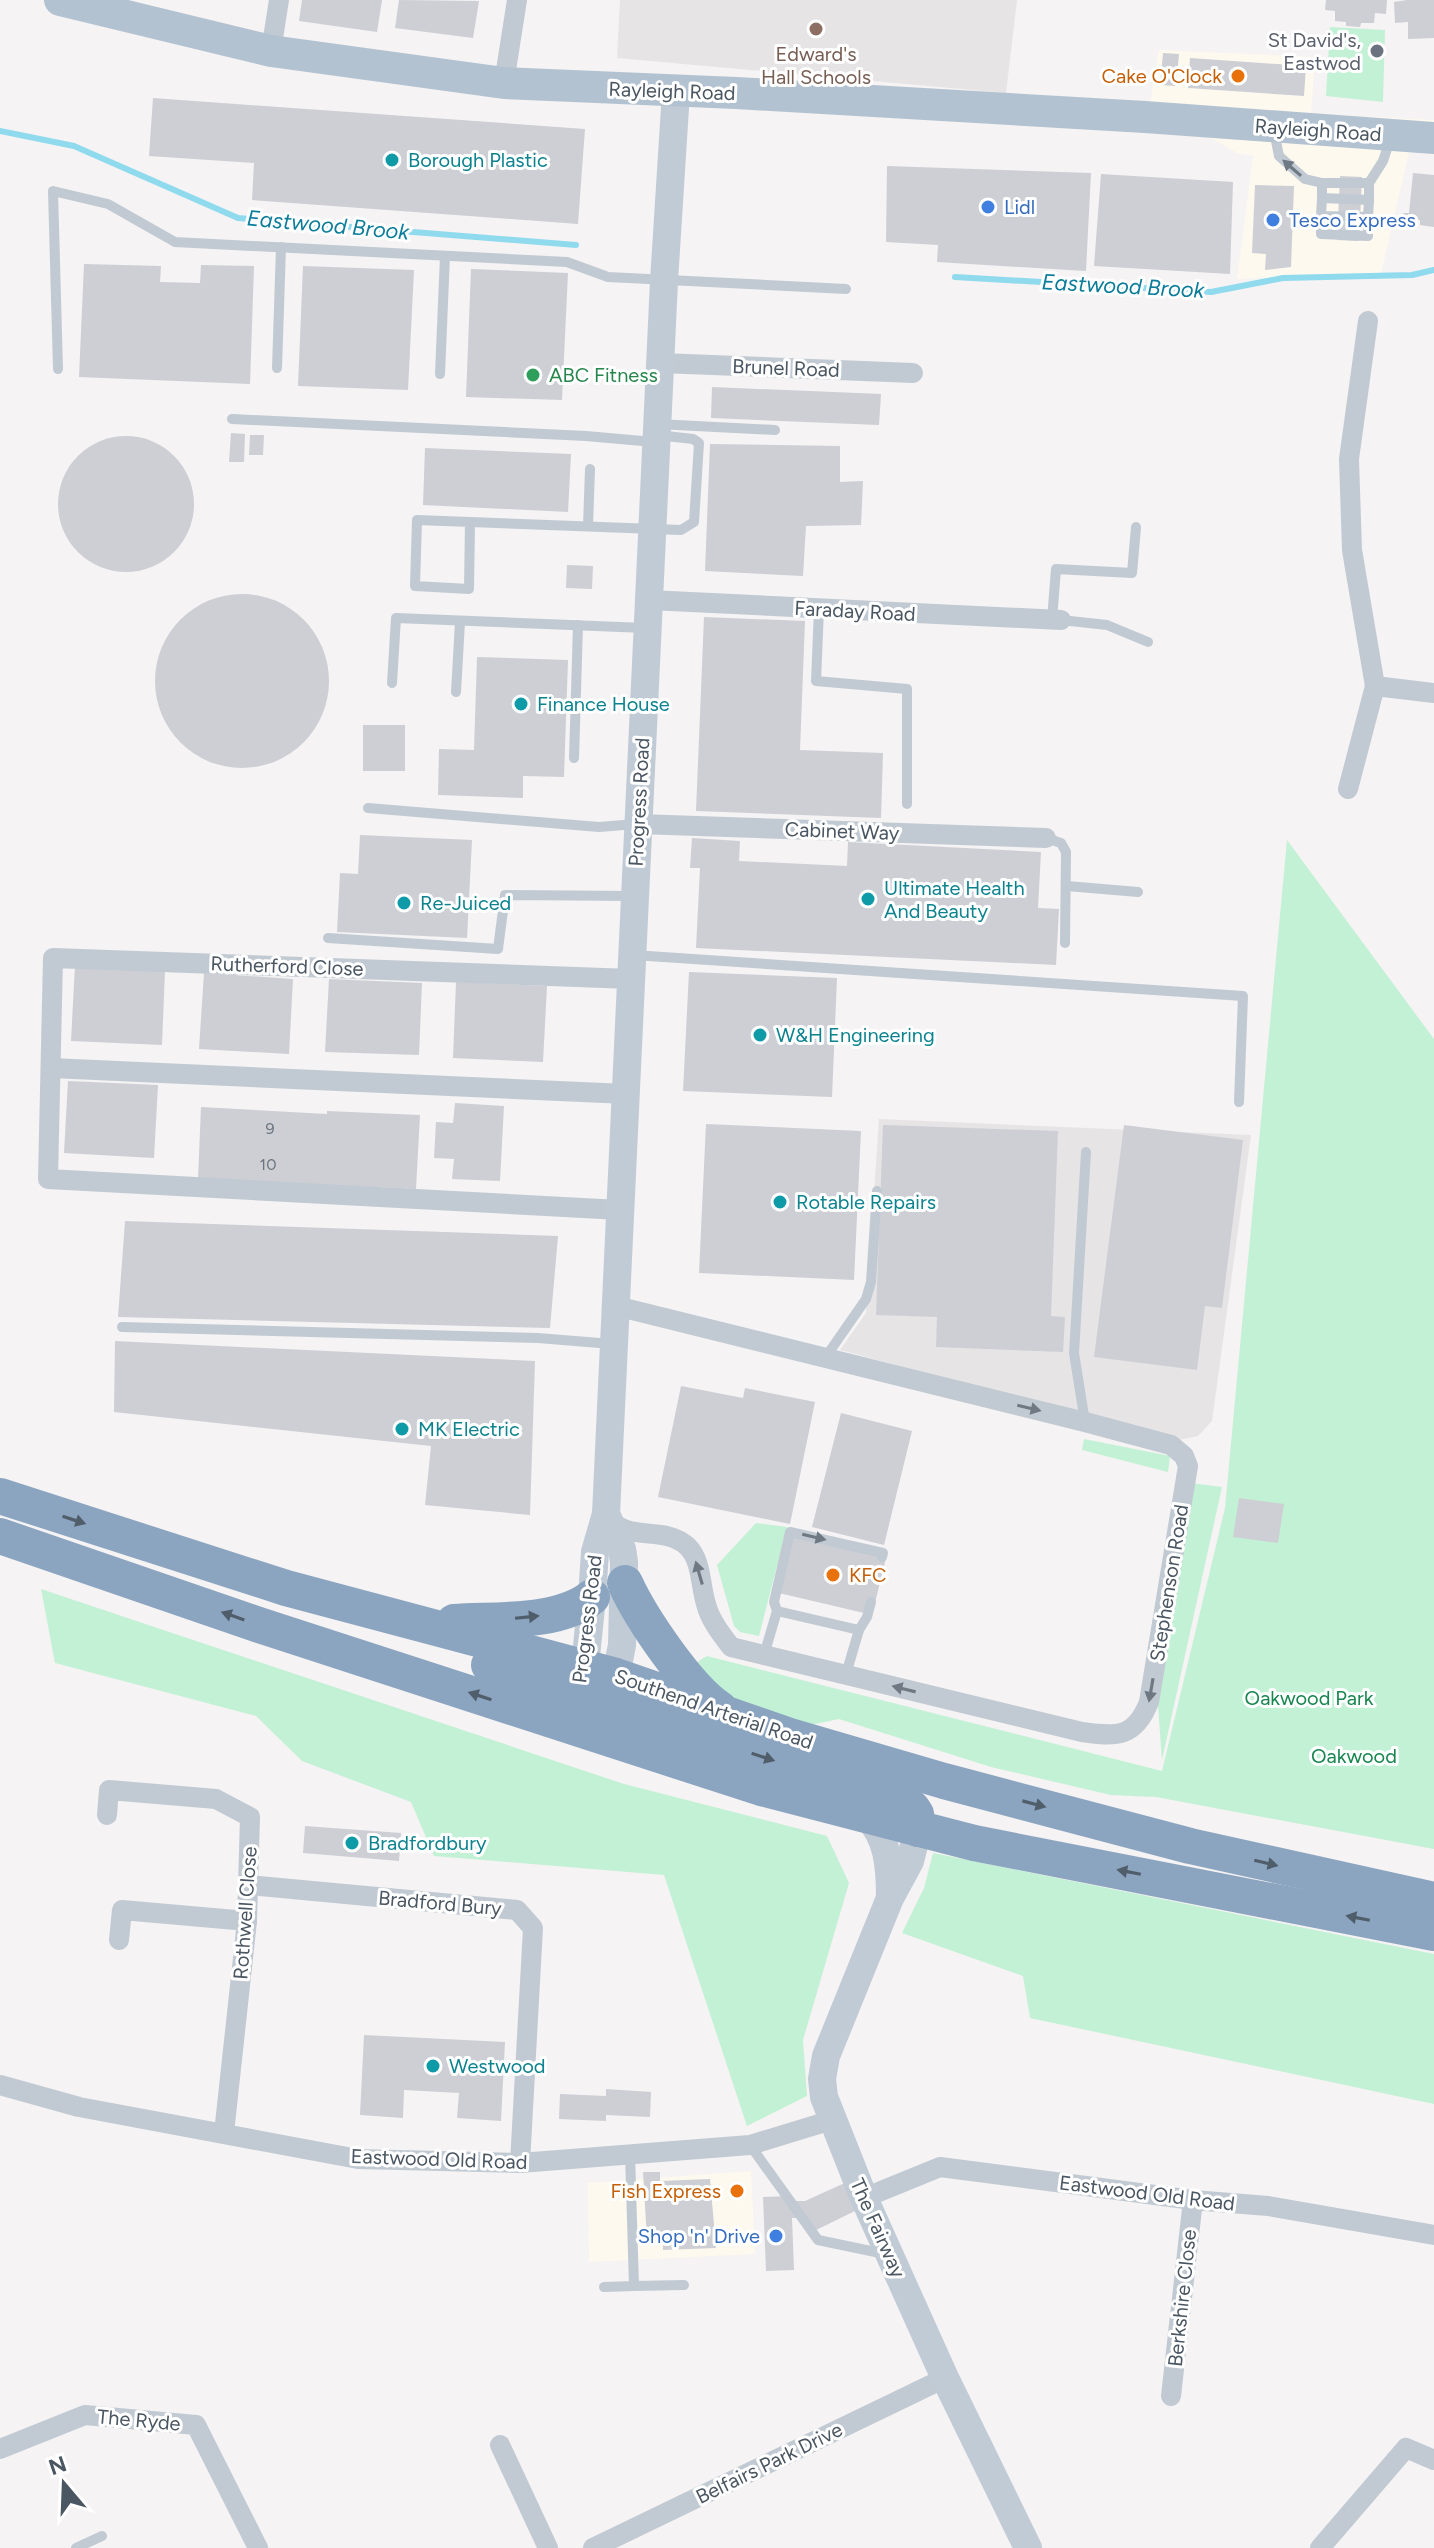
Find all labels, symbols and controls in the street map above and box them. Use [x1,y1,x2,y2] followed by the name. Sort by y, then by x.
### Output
[807,20,825,38] marker: Edward's Hall Schools
[1268,28,1361,75] place label: St David's, Eastwod
[761,42,871,89] place label: Edward's Hall Schools
[1368,42,1386,60] marker: St David's, Eastwod
[1102,64,1222,88] place label: Cake O'Clock
[1229,67,1247,85] marker: Cake O'Clock
[608,77,736,105] street label: Rayleigh Road
[1254,114,1382,146] street label: Rayleigh Road
[408,148,548,172] place label: Borough Plastic
[383,151,401,169] marker: Borough Plastic
[1283,160,1303,177] one-way arrow
[1004,195,1035,219] place label: Lidl
[979,198,997,216] marker: Lidl
[246,204,412,246] water label: Eastwood Brook
[1289,208,1416,232] place label: Tesco Express
[1264,211,1282,229] marker: Tesco Express
[1041,268,1206,304] water label: Eastwood Brook
[732,354,840,382] street label: Brunel Road
[549,363,658,387] place label: ABC Fitness
[524,366,542,384] marker: ABC Fitness
[794,596,916,626] street label: Faraday Road
[537,692,670,716] place label: Finance House
[512,695,530,713] marker: Finance House
[624,737,654,867] street label: Progress Road
[784,817,900,845] street label: Cabinet Way
[884,876,1025,923] place label: Ultimate Health And Beauty
[859,890,877,908] marker: Ultimate Health And Beauty
[420,891,511,915] place label: Re-Juiced
[395,894,413,912] marker: Re-Juiced
[210,951,364,981] street label: Rutherford Close
[776,1023,935,1047] place label: W&H Engineering
[751,1026,769,1044] marker: W&H Engineering
[265,1119,275,1138] house number: 9
[260,1155,276,1174] house number: 10
[796,1190,936,1214] place label: Rotable Repairs
[771,1193,789,1211] marker: Rotable Repairs
[1017,1402,1042,1415] one-way arrow
[418,1417,520,1441] place label: MK Electric
[393,1420,411,1438] marker: MK Electric
[1145,1503,1193,1663] street label: Stephenson Road
[62,1514,86,1526] one-way arrow
[802,1531,827,1544] one-way arrow
[567,1554,607,1684] street label: Progress Road
[692,1561,705,1585] one-way arrow
[849,1563,886,1587] place label: KFC
[824,1566,842,1584] marker: KFC
[220,1610,244,1622] one-way arrow
[514,1610,539,1623] one-way arrow
[612,1664,816,1754] street label: Southend Arterial Road
[1145,1677,1157,1702] one-way arrow
[892,1682,917,1694] one-way arrow
[1245,1686,1374,1710] park label: Oakwood Park
[468,1689,492,1702] one-way arrow
[1311,1744,1397,1768] park label: Oakwood
[751,1751,775,1764] one-way arrow
[1021,1799,1046,1811] one-way arrow
[368,1831,487,1855] place label: Bradfordbury
[343,1834,361,1852] marker: Bradfordbury
[228,1846,262,1980] street label: Rothwell Close
[1254,1857,1279,1870] one-way arrow
[1116,1866,1141,1878] one-way arrow
[377,1886,503,1920] street label: Bradford Bury
[1345,1911,1370,1924] one-way arrow
[449,2054,546,2078] place label: Westwood
[424,2057,442,2075] marker: Westwood
[350,2144,528,2174] street label: Eastwood Old Road
[1058,2170,1236,2216] street label: Eastwood Old Road
[845,2175,911,2282] street label: The Fairway
[611,2179,721,2203] place label: Fish Express
[728,2182,746,2200] marker: Fish Express
[638,2224,760,2248] place label: Shop 'n' Drive
[767,2227,785,2245] marker: Shop 'n' Drive
[1163,2228,1201,2368] street label: Berkshire Close
[96,2404,182,2436] street label: The Ryde
[692,2417,846,2509] street label: Belfairs Park Drive
[24,2444,104,2524] north arrow
[45,2450,70,2481] text: N

